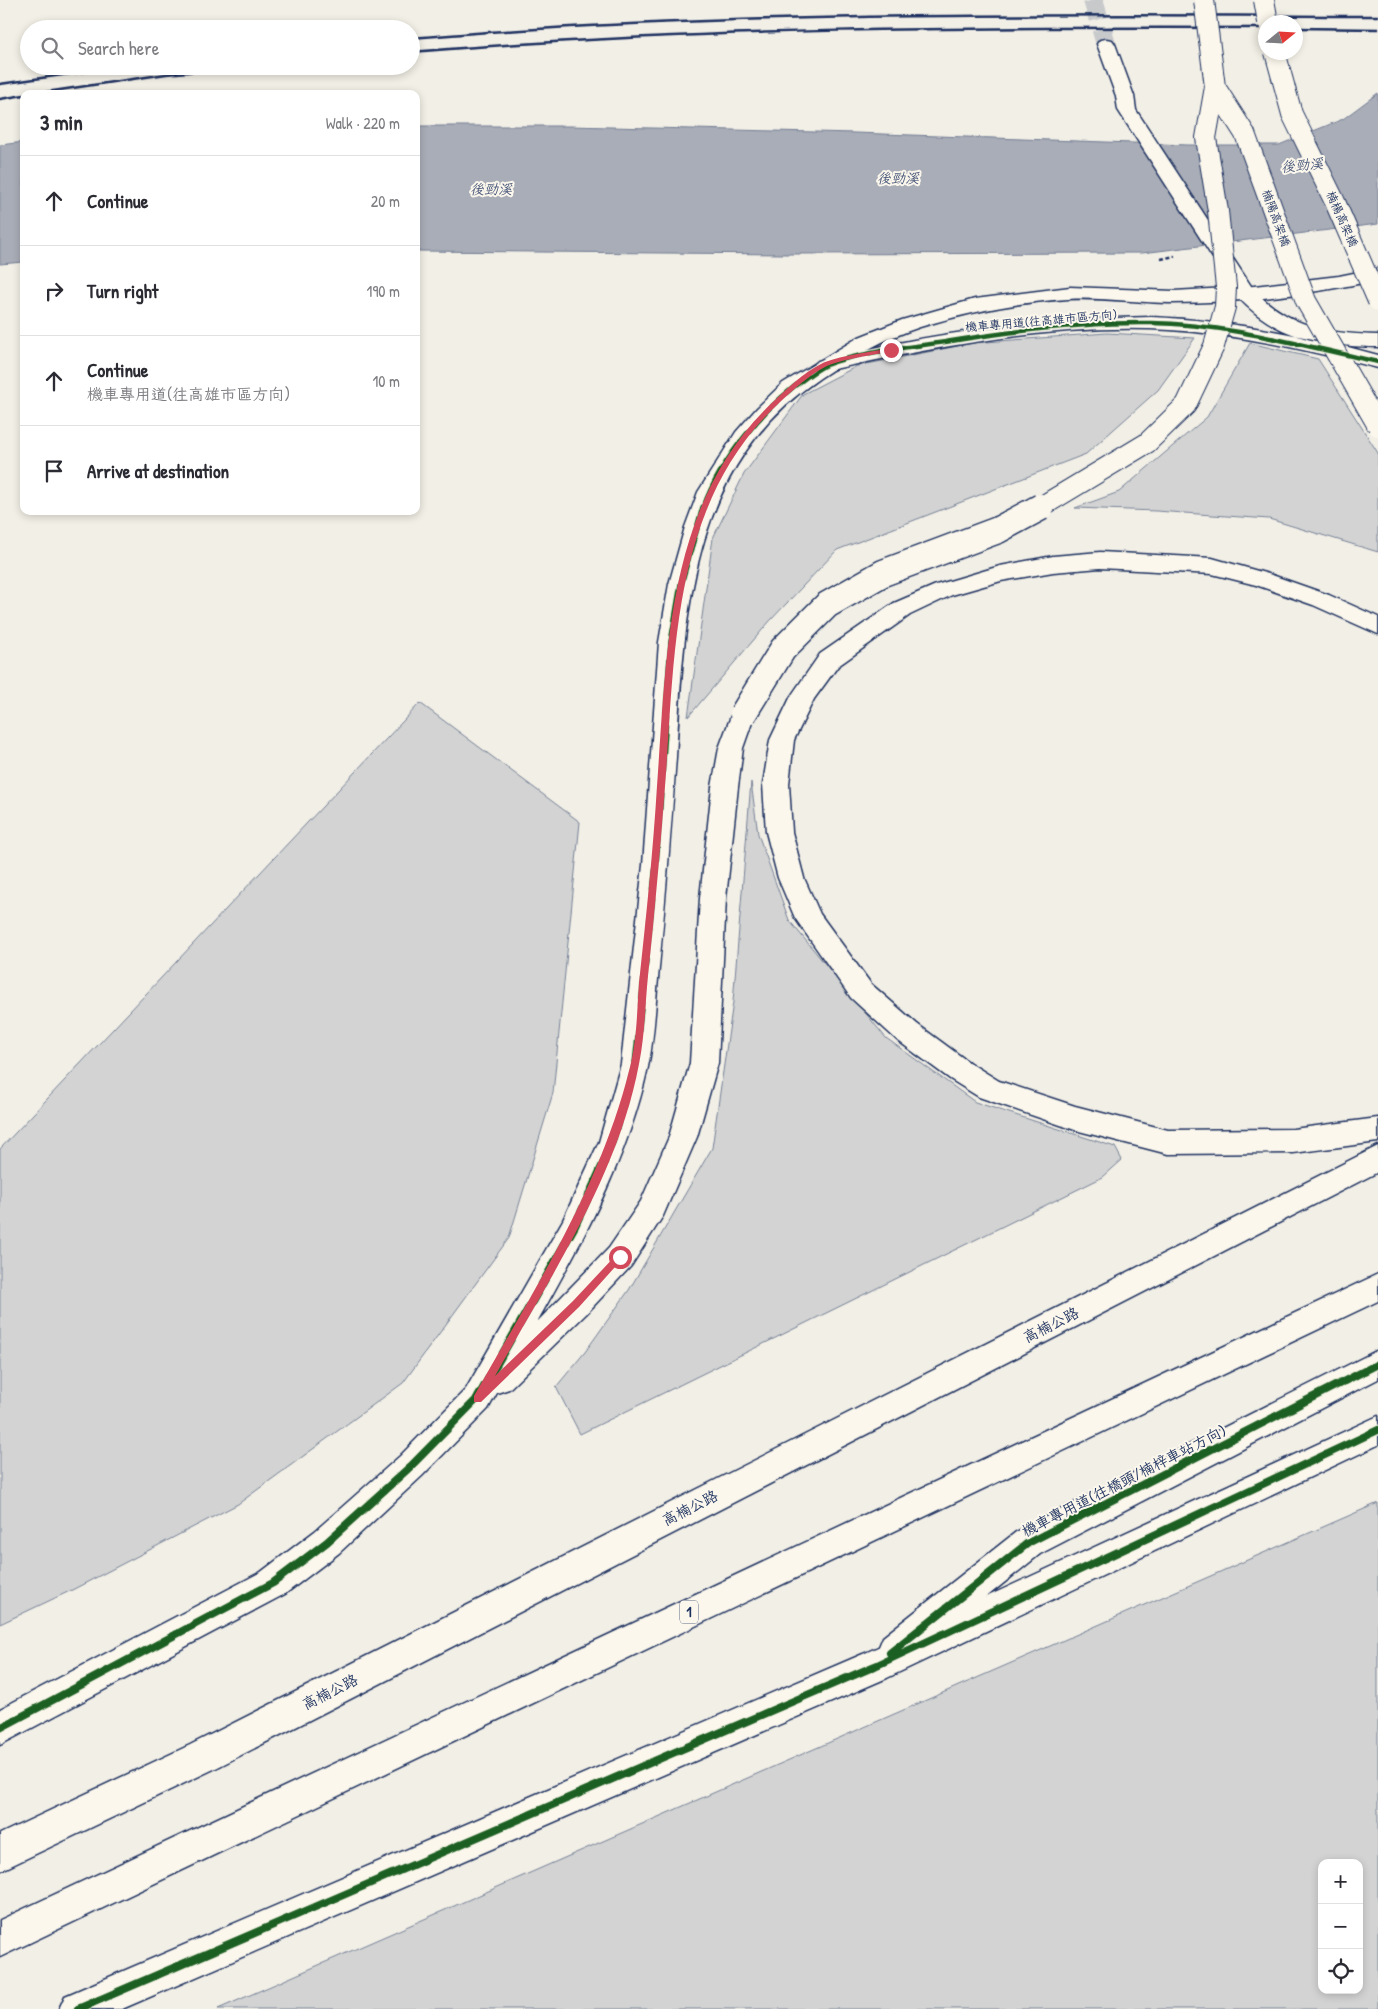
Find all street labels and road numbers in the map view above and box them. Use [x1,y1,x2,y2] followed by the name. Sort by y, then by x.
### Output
[1258,187,1295,249] street label: 楠陽高架橋
[1322,188,1362,250] street label: 楠楊高架橋
[964,305,1118,336] street label: 機車專用道(往高雄市區方向)
[1019,1302,1082,1348] street label: 高楠公路
[1018,1420,1230,1541] street label: 機車專用道(往橋頭/楠梓車站方向)
[658,1485,721,1531] street label: 高楠公路
[680,1600,698,1624] road number: 1
[298,1669,361,1715] street label: 高楠公路

